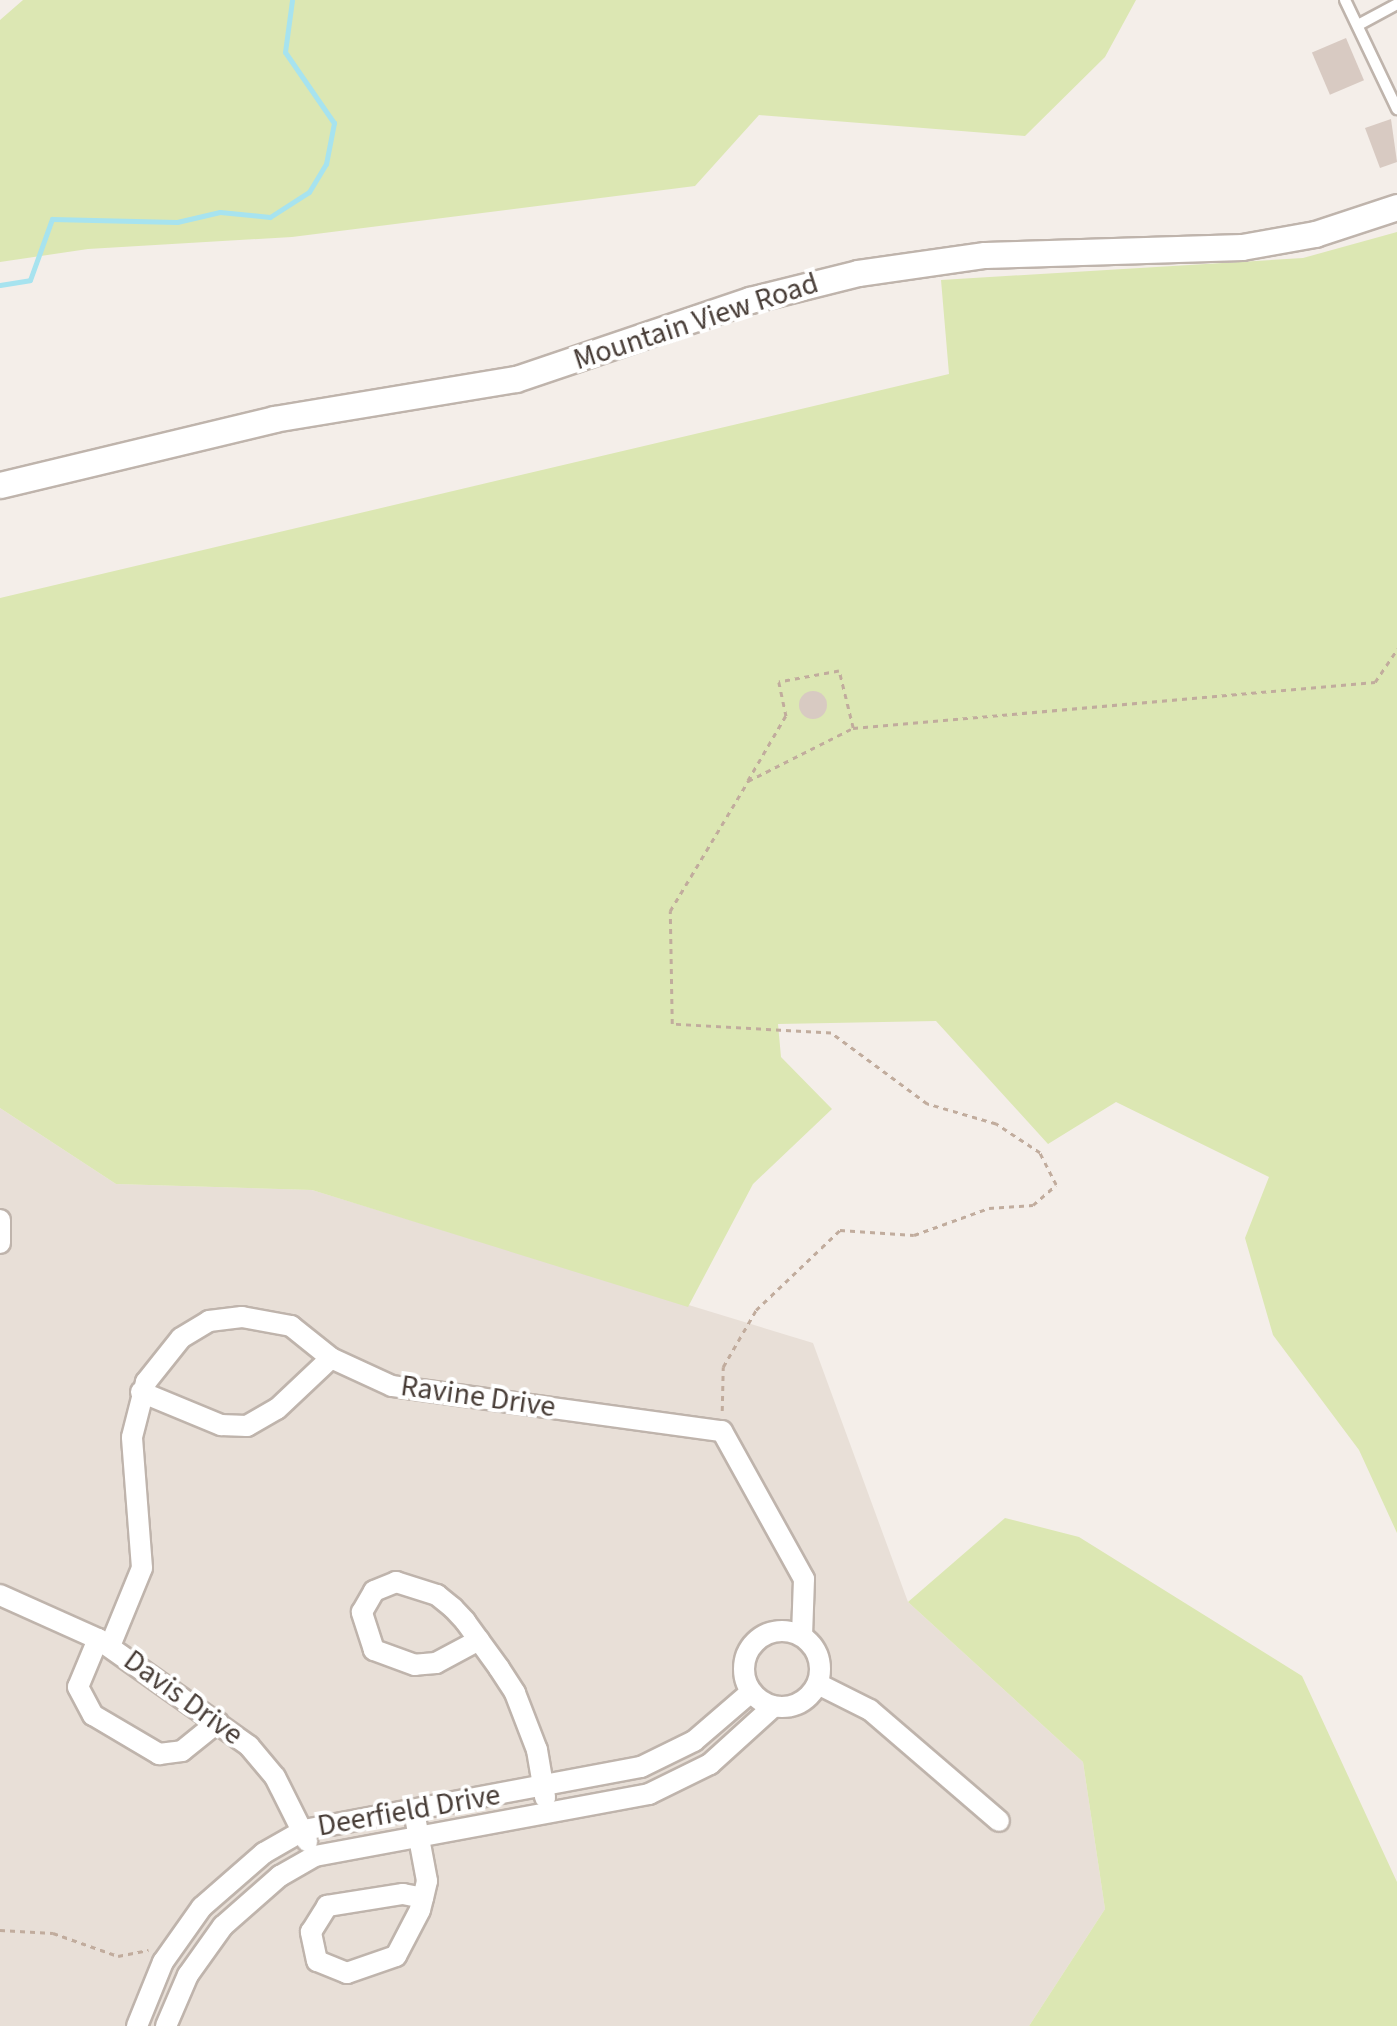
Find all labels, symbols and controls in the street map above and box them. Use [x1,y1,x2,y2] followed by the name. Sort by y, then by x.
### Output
[569,265,823,379] street label: Mountain View Road
[398,1368,558,1426] street label: Ravine Drive
[116,1643,250,1753] street label: Davis Drive
[315,1777,503,1845] street label: Deerfield Drive

